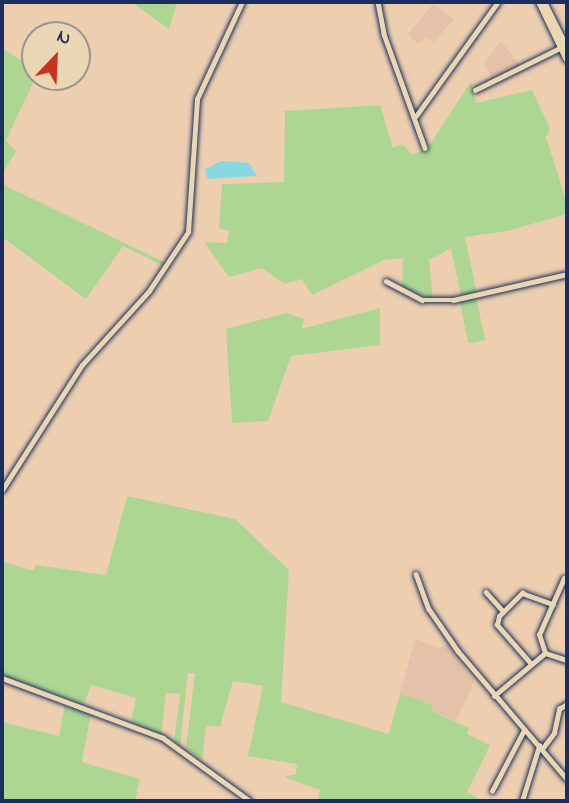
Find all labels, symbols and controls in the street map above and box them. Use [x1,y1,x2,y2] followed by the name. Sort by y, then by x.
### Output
[21,21,91,91] north arrow
[52,23,75,53] text: N

